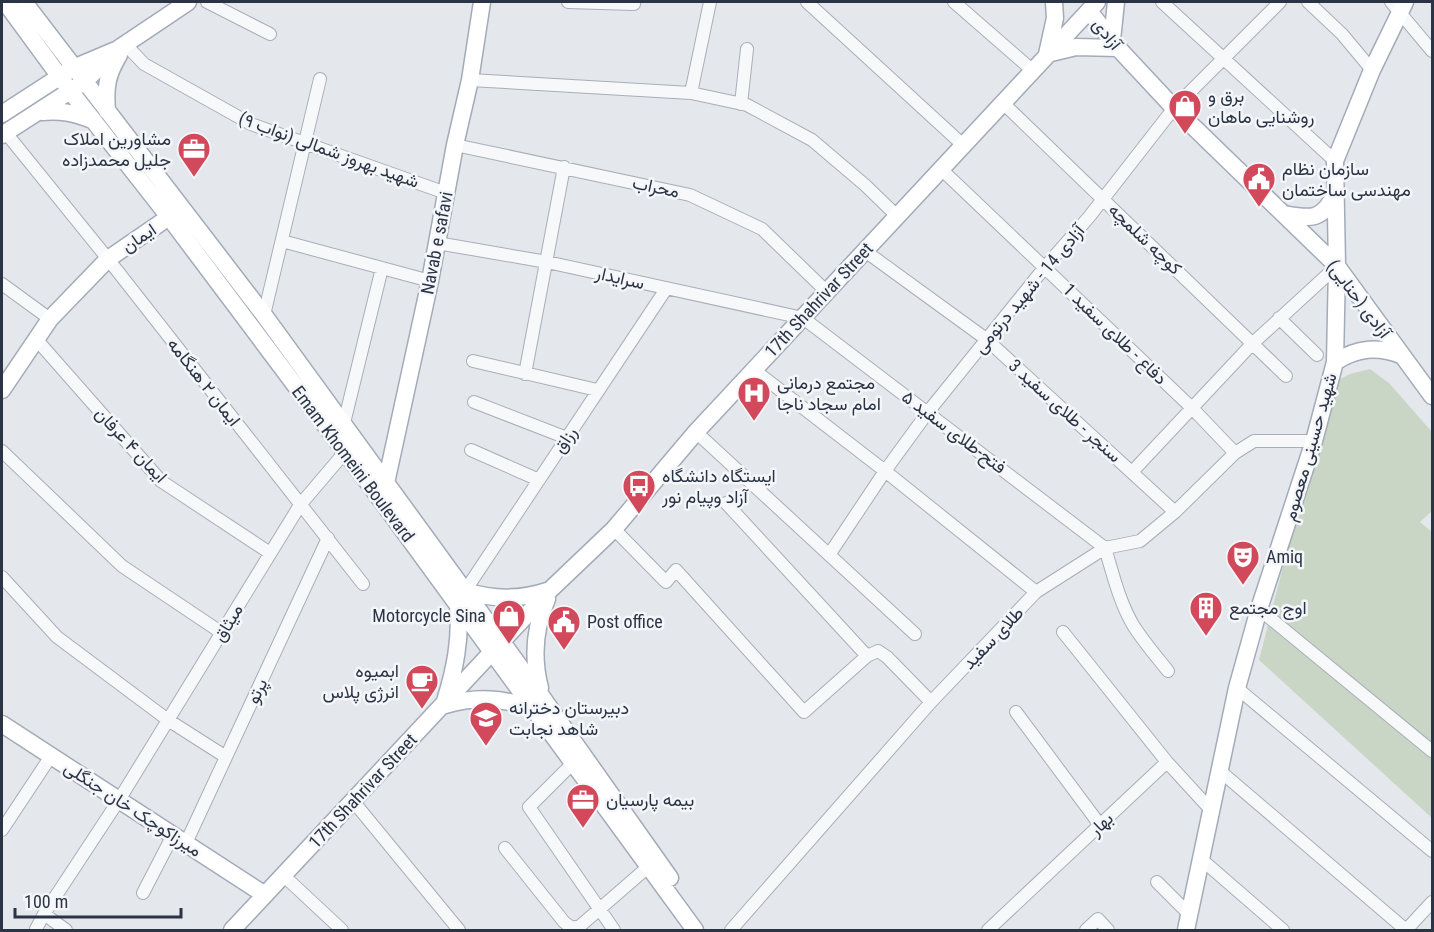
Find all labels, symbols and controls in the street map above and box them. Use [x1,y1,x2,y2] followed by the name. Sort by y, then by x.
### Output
[1088,14,1128,56] street label: آزادی
[1208,85,1314,128] place label: برق و روشنایی ماهان
[1167,88,1203,135] shop icon: برق و روشنایی ماهان
[236,107,422,193] street label: شهید بهروز شمالی (نواب ۹)
[62,128,171,171] place label: مشاورین املاک جلیل محمدزاده
[176,131,212,178] office icon: مشاورین املاک جلیل محمدزاده
[1282,158,1411,201] place label: سازمان نظام مهندسی ساختمان
[1241,161,1277,208] public building icon: سازمان نظام مهندسی ساختمان
[630,171,682,203] street label: محراب
[416,190,457,296] street label: Navab e safavi
[1103,199,1186,280] street label: کوچه شلمچه
[118,219,160,257] street label: ایمان
[969,219,1090,358] street label: آزادی 14 - شهید درتومی
[760,238,877,361] street label: 17th Shahrivar Street
[1322,255,1397,344] street label: آزادی (حنایی)
[592,261,647,294] street label: سرایدار
[1058,279,1172,390] street label: دفاع - طلای سفید 1
[163,333,245,430] street label: ایمان ۲ هنگامه
[1004,355,1126,467] street label: سنجر - طلای سفید 3
[1278,370,1343,524] street label: شهید حسینی معصوم
[777,372,881,416] place label: مجتمع درمانی امام سجاد ناجا
[736,375,772,422] hospital icon: مجتمع درمانی امام سجاد ناجا
[288,382,419,546] street label: Emam Khomeini Boulevard
[897,386,1011,479] street label: فتح-طلای سفید ۵
[90,402,172,488] street label: ایمان ۴ عرفان
[548,422,582,458] street label: رزاق
[661,465,776,509] place label: ایستگاه دانشگاه آزاد وپیام نور
[621,468,657,515] bus stop icon: ایستگاه دانشگاه آزاد وپیام نور
[1225,539,1261,586] theatre icon: Amiq
[1266,546,1303,567] place label: Amiq
[1188,590,1224,637] building icon: اوج مجتمع
[1229,597,1307,620] place label: اوج مجتمع
[491,598,527,645] shop icon: Motorcycle Sina
[208,600,247,645] street label: میثاق
[958,602,1028,674] street label: طلای سفید
[546,604,582,651] public building icon: Post office
[372,605,486,626] place label: Motorcycle Sina
[587,611,663,632] place label: Post office
[322,660,399,704] place label: ابمیوه انرژی پلاس
[404,663,440,710] cafe icon: ابمیوه انرژی پلاس
[242,675,273,708] street label: پرتو
[509,697,629,739] place label: دبیرستان دخترانه شاهد نجابت
[468,700,504,747] school or university icon: دبیرستان دخترانه شاهد نجابت
[304,729,421,852] street label: 17th Shahrivar Street
[60,756,206,862] street label: میرزاکوچک خان جنگلی
[565,782,601,829] office icon: بیمه پارسیان
[606,789,694,812] place label: بیمه پارسیان
[1084,807,1118,841] street label: بهار
[15,881,182,919] scale bar
[24,891,68,912] text: 100 m

